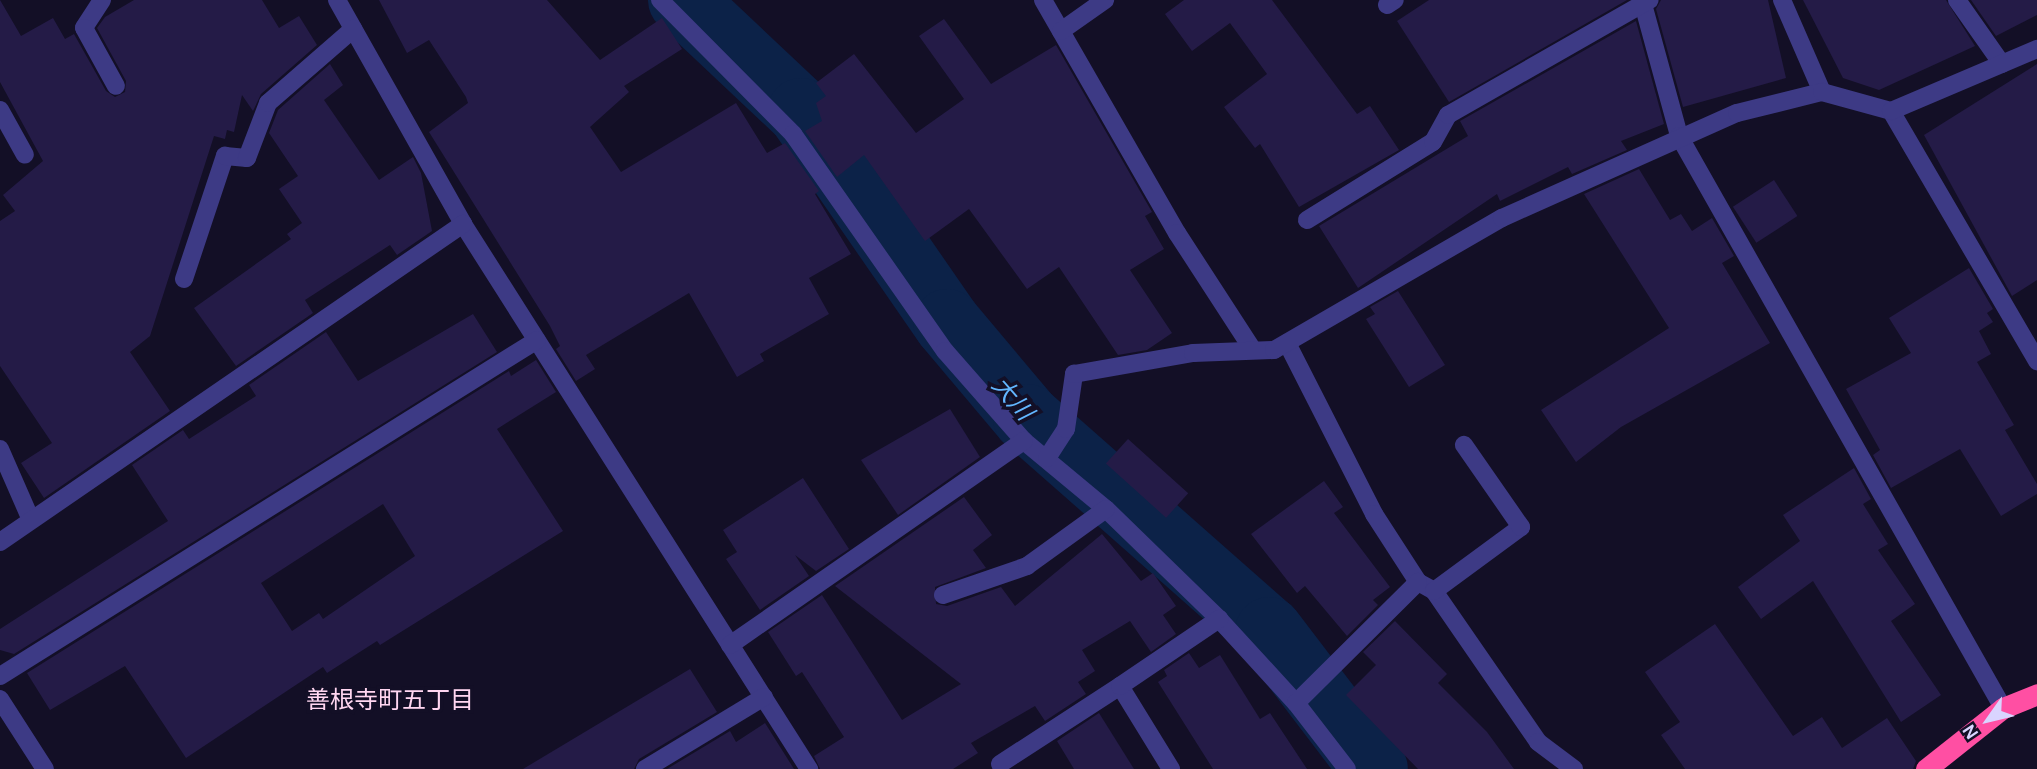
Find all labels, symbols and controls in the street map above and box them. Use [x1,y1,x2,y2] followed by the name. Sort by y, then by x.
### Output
[985,371,1039,427] water label: 大川
[1953,685,2023,755] north arrow
[306,687,474,715] district label: 善根寺町五丁目
[1958,720,1984,744] text: N

